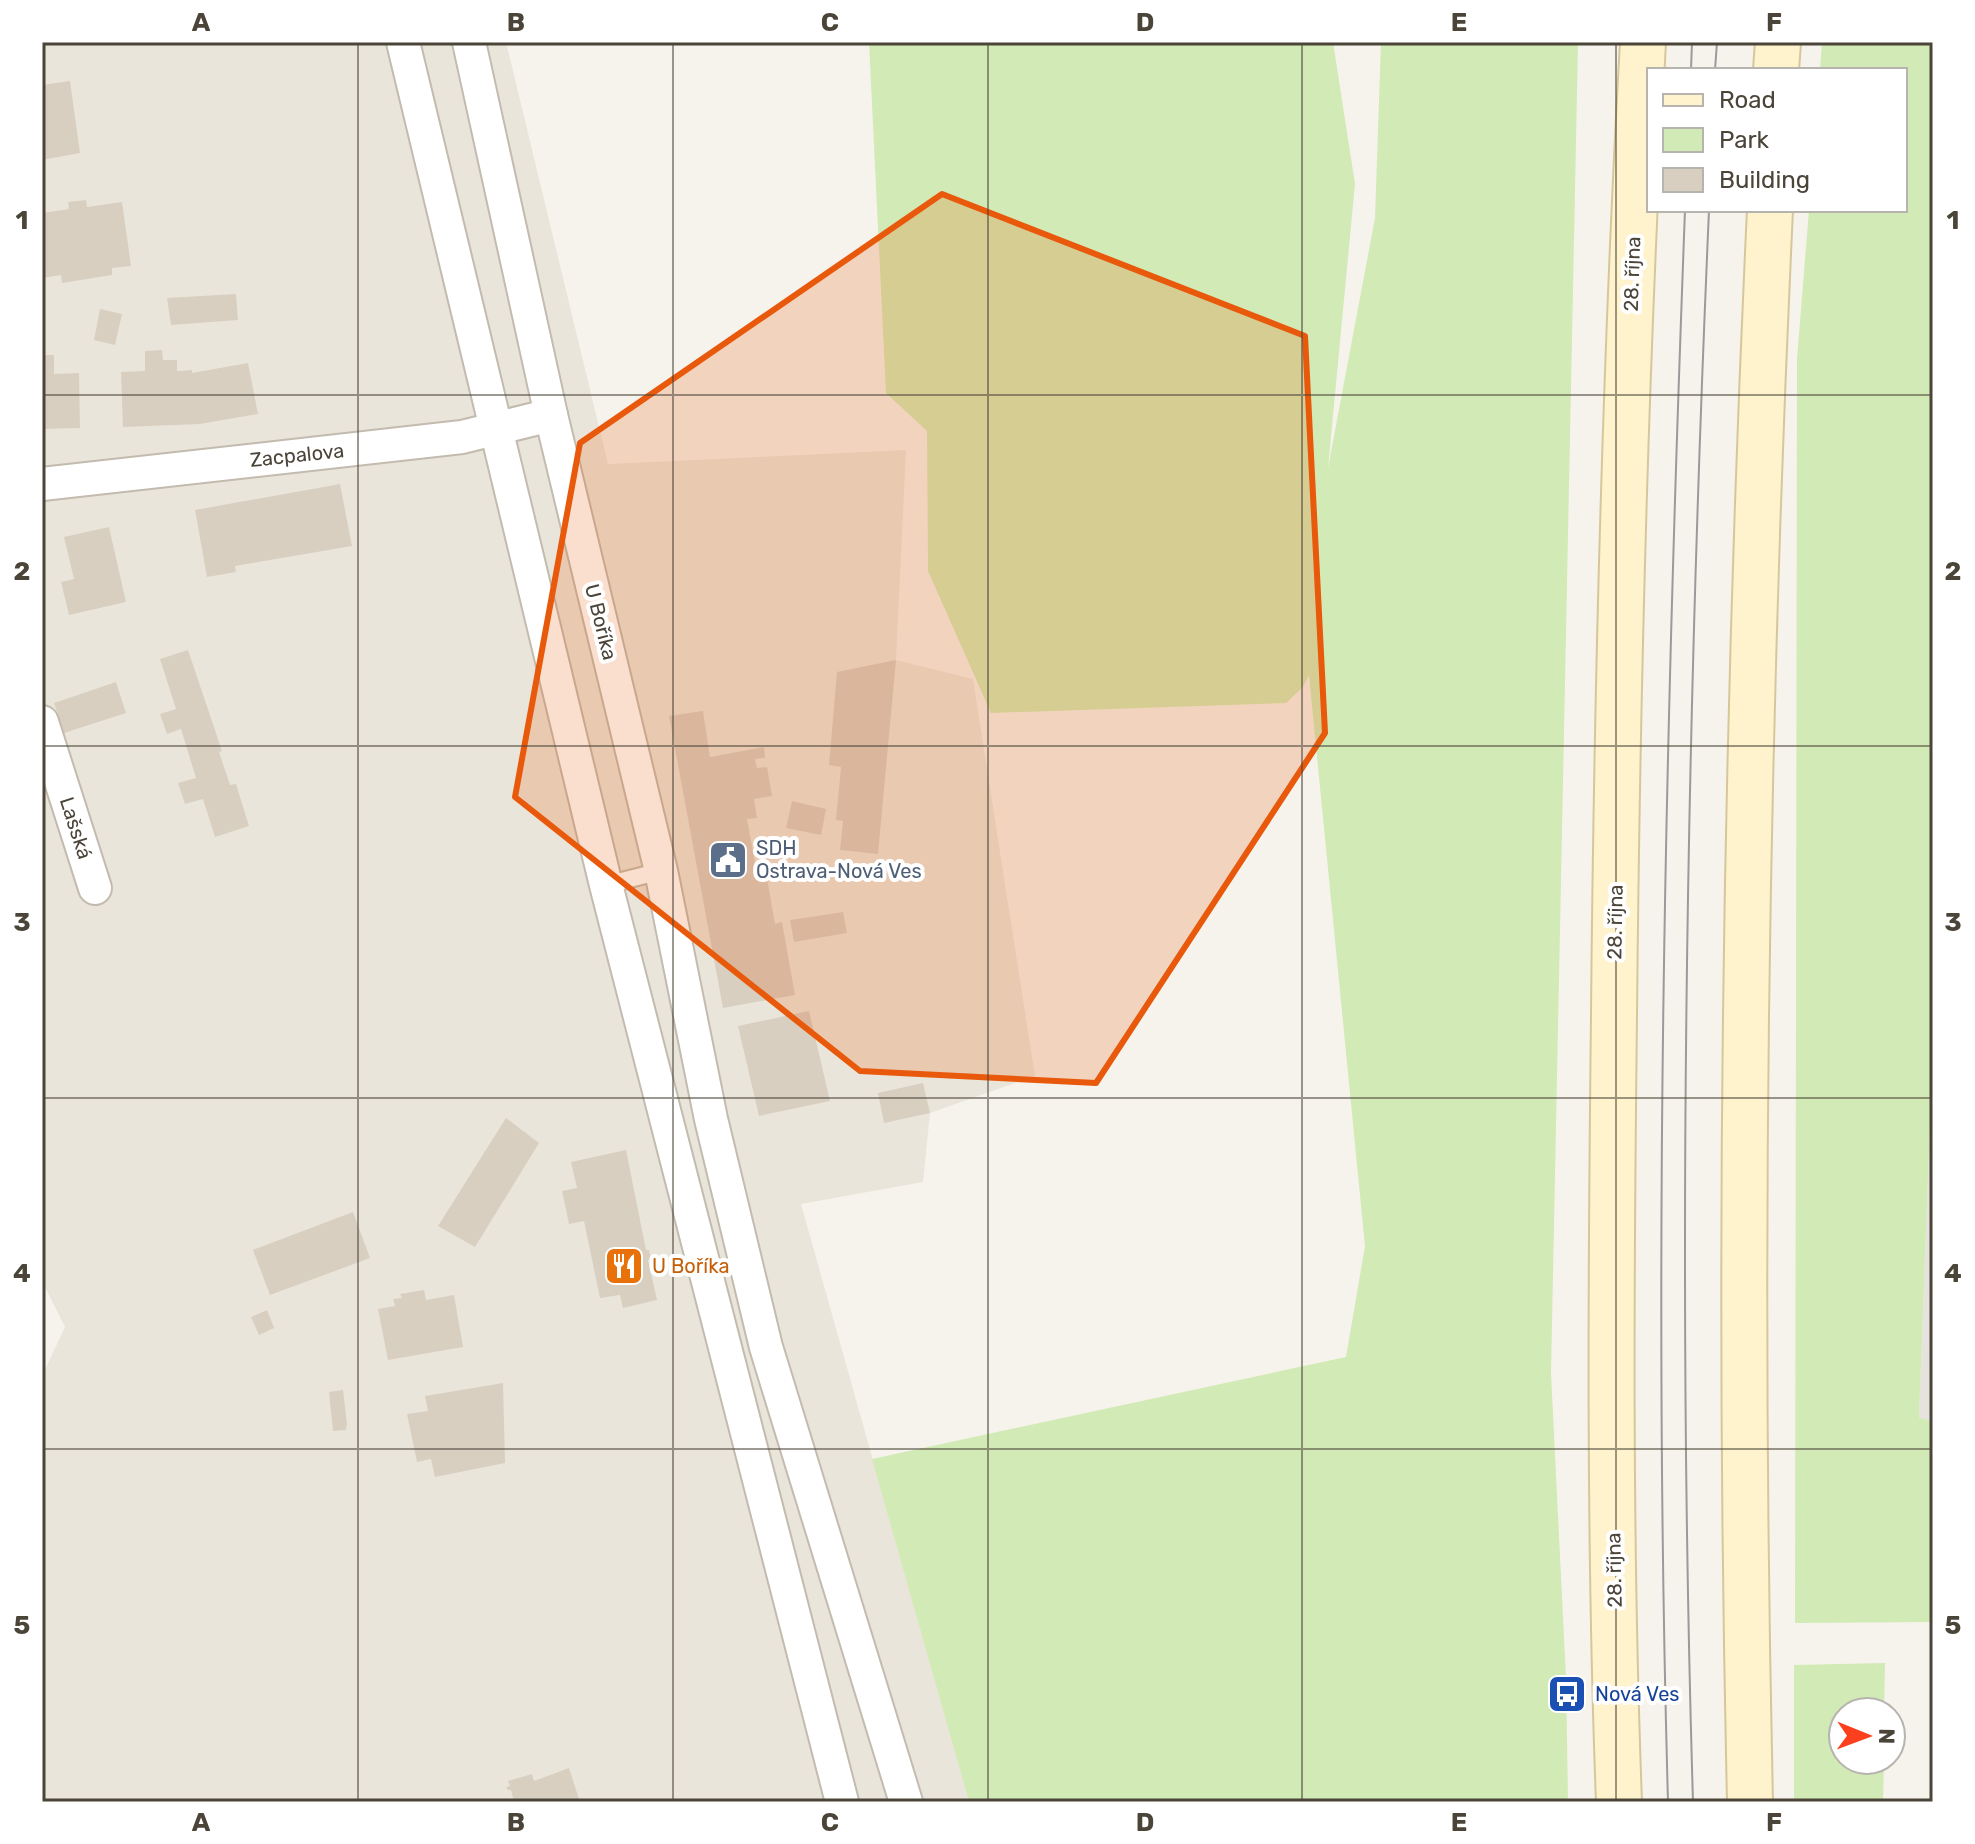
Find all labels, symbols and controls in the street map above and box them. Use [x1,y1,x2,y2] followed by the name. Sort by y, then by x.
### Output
[192,7,211,38] text: A
[507,7,525,38] text: B
[821,7,839,38] text: C
[1136,7,1154,38] text: D
[1451,7,1467,38] text: E
[1766,7,1782,38] text: F
[1647,68,1907,212] legend
[1719,86,1776,114] text: Road
[1719,126,1770,154] text: Park
[1719,166,1810,194] text: Building
[16,205,28,236] text: 1
[1947,205,1959,236] text: 1
[1619,236,1645,312] street label: 28. října
[249,438,345,472] street label: Zacpalova
[14,556,30,587] text: 2
[1945,556,1961,587] text: 2
[580,582,622,662] street label: U Boříka
[55,794,97,862] street label: Lašská
[756,836,922,883] place label: SDH Ostrava-Nová Ves
[707,839,749,881] public building icon: SDH Ostrava-Nová Ves
[1602,884,1628,960] street label: 28. října
[13,907,31,938] text: 3
[1944,907,1962,938] text: 3
[603,1245,645,1287] restaurant icon: U Boříka
[652,1254,729,1278] place label: U Boříka
[13,1258,31,1289] text: 4
[1944,1258,1962,1289] text: 4
[1601,1532,1627,1608] street label: 28. října
[14,1610,30,1641] text: 5
[1945,1610,1961,1641] text: 5
[1546,1673,1588,1715] bus stop icon: Nová Ves
[1595,1682,1680,1706] place label: Nová Ves
[1827,1696,1907,1776] north arrow
[1873,1728,1900,1744] text: N
[192,1807,211,1838] text: A
[507,1807,525,1838] text: B
[821,1807,839,1838] text: C
[1136,1807,1154,1838] text: D
[1451,1807,1467,1838] text: E
[1766,1807,1782,1838] text: F

